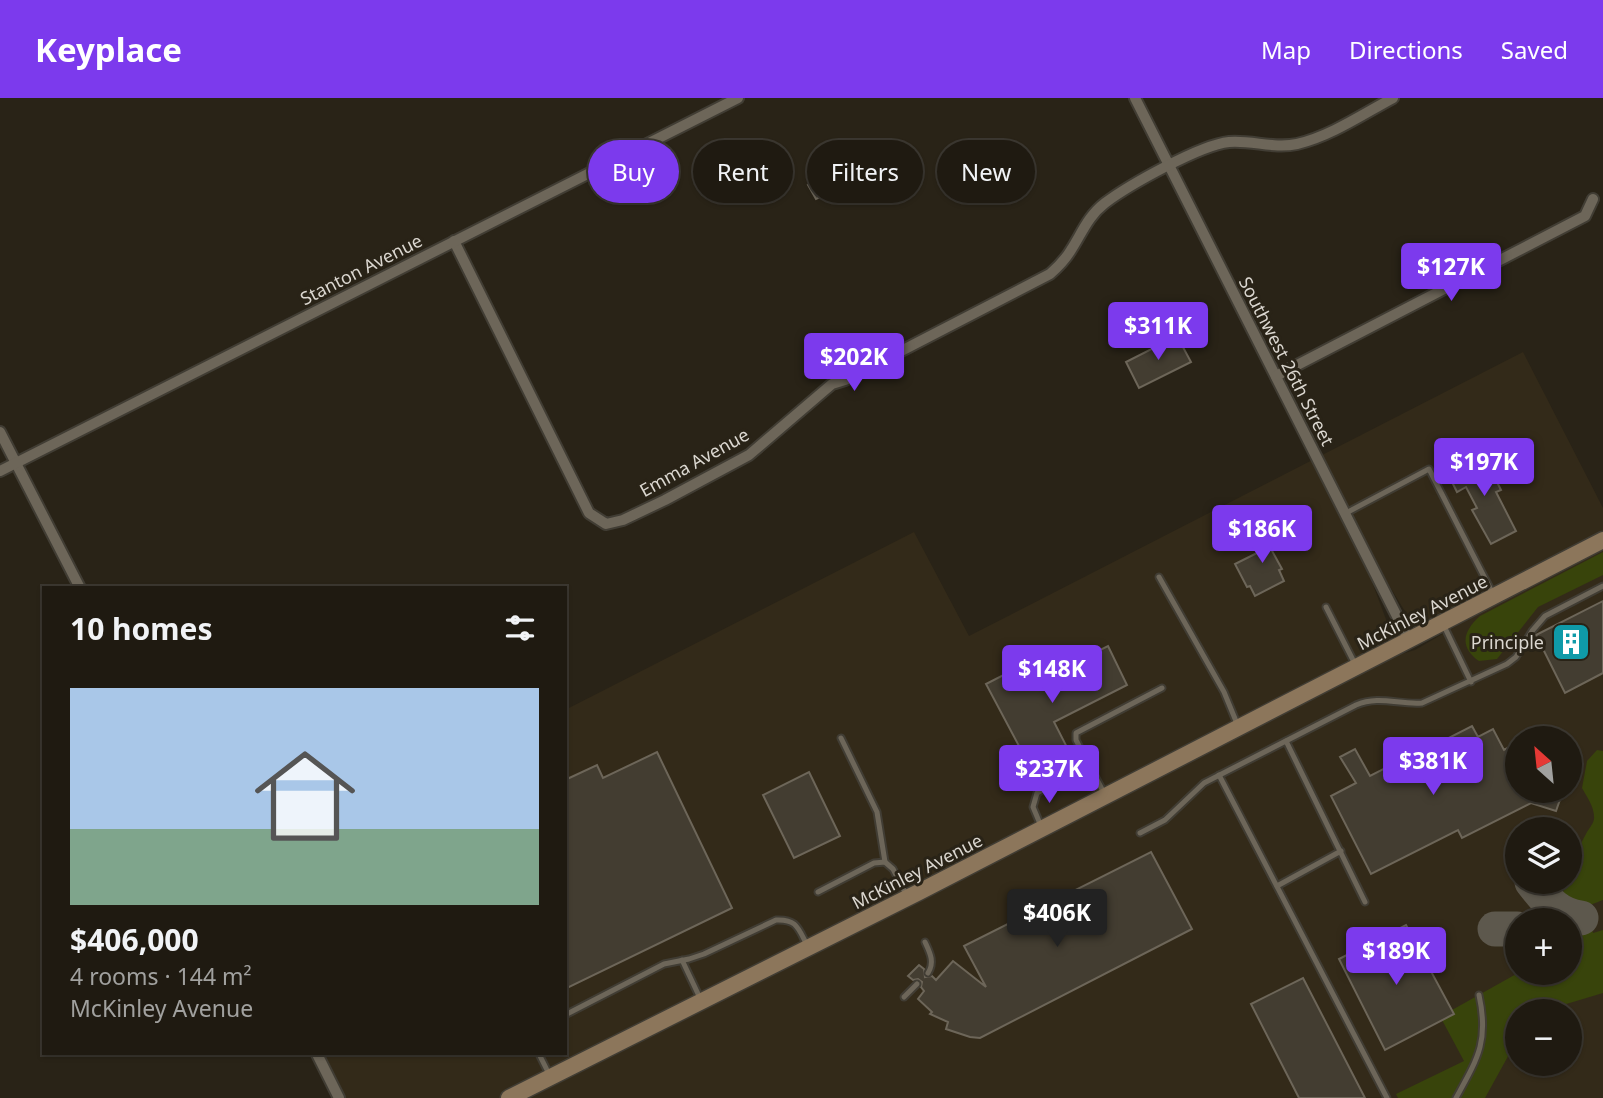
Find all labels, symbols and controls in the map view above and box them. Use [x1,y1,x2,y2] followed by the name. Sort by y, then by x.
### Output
[35,27,182,72] text: Keyplace
[1261,33,1311,66] text: Map
[1349,33,1463,66] text: Directions
[1501,33,1568,66] text: Saved
[588,140,679,203] chip: Buy
[693,140,793,203] chip: Rent
[807,140,923,203] chip: Filters
[937,140,1035,203] chip: New
[296,228,426,310] street label: Stanton Avenue
[1402,244,1500,303] pin: $127K
[1417,250,1485,282] text: $127K
[1234,272,1340,450] street label: Southwest 26th Street
[1109,302,1207,362] pin: $311K
[1124,309,1192,341] text: $311K
[805,334,903,393] pin: $202K
[820,340,888,372] text: $202K
[635,422,753,502] street label: Emma Avenue
[1435,438,1533,498] pin: $197K
[1450,445,1518,477] text: $197K
[1213,505,1311,565] pin: $186K
[1228,512,1296,544] text: $186K
[1353,569,1491,655] street label: McKinley Avenue
[70,608,213,649] text: 10 homes
[501,609,539,647] icon: filters
[1550,621,1592,663] building icon: Principle
[1471,630,1544,654] place label: Principle
[1003,646,1101,705] pin: $148K
[1018,652,1086,684] text: $148K
[1505,726,1582,803] north arrow
[1505,726,1582,1076] map controls
[242,733,368,859] icon: home
[1384,738,1482,797] pin: $381K
[1399,744,1467,776] text: $381K
[1000,746,1098,805] pin: $237K
[1015,752,1083,784] text: $237K
[1505,817,1582,894] button: layers
[848,828,986,914] street label: McKinley Avenue
[1008,890,1106,949] pin: $406K
[1023,896,1091,928] text: $406K
[1505,908,1582,985] button: +
[70,919,199,960] text: $406,000
[1347,928,1445,987] pin: $189K
[1362,934,1430,966] text: $189K
[70,960,252,992] text: 4 rooms · 144 m²
[70,992,253,1024] text: McKinley Avenue
[1505,999,1582,1076] button: −

